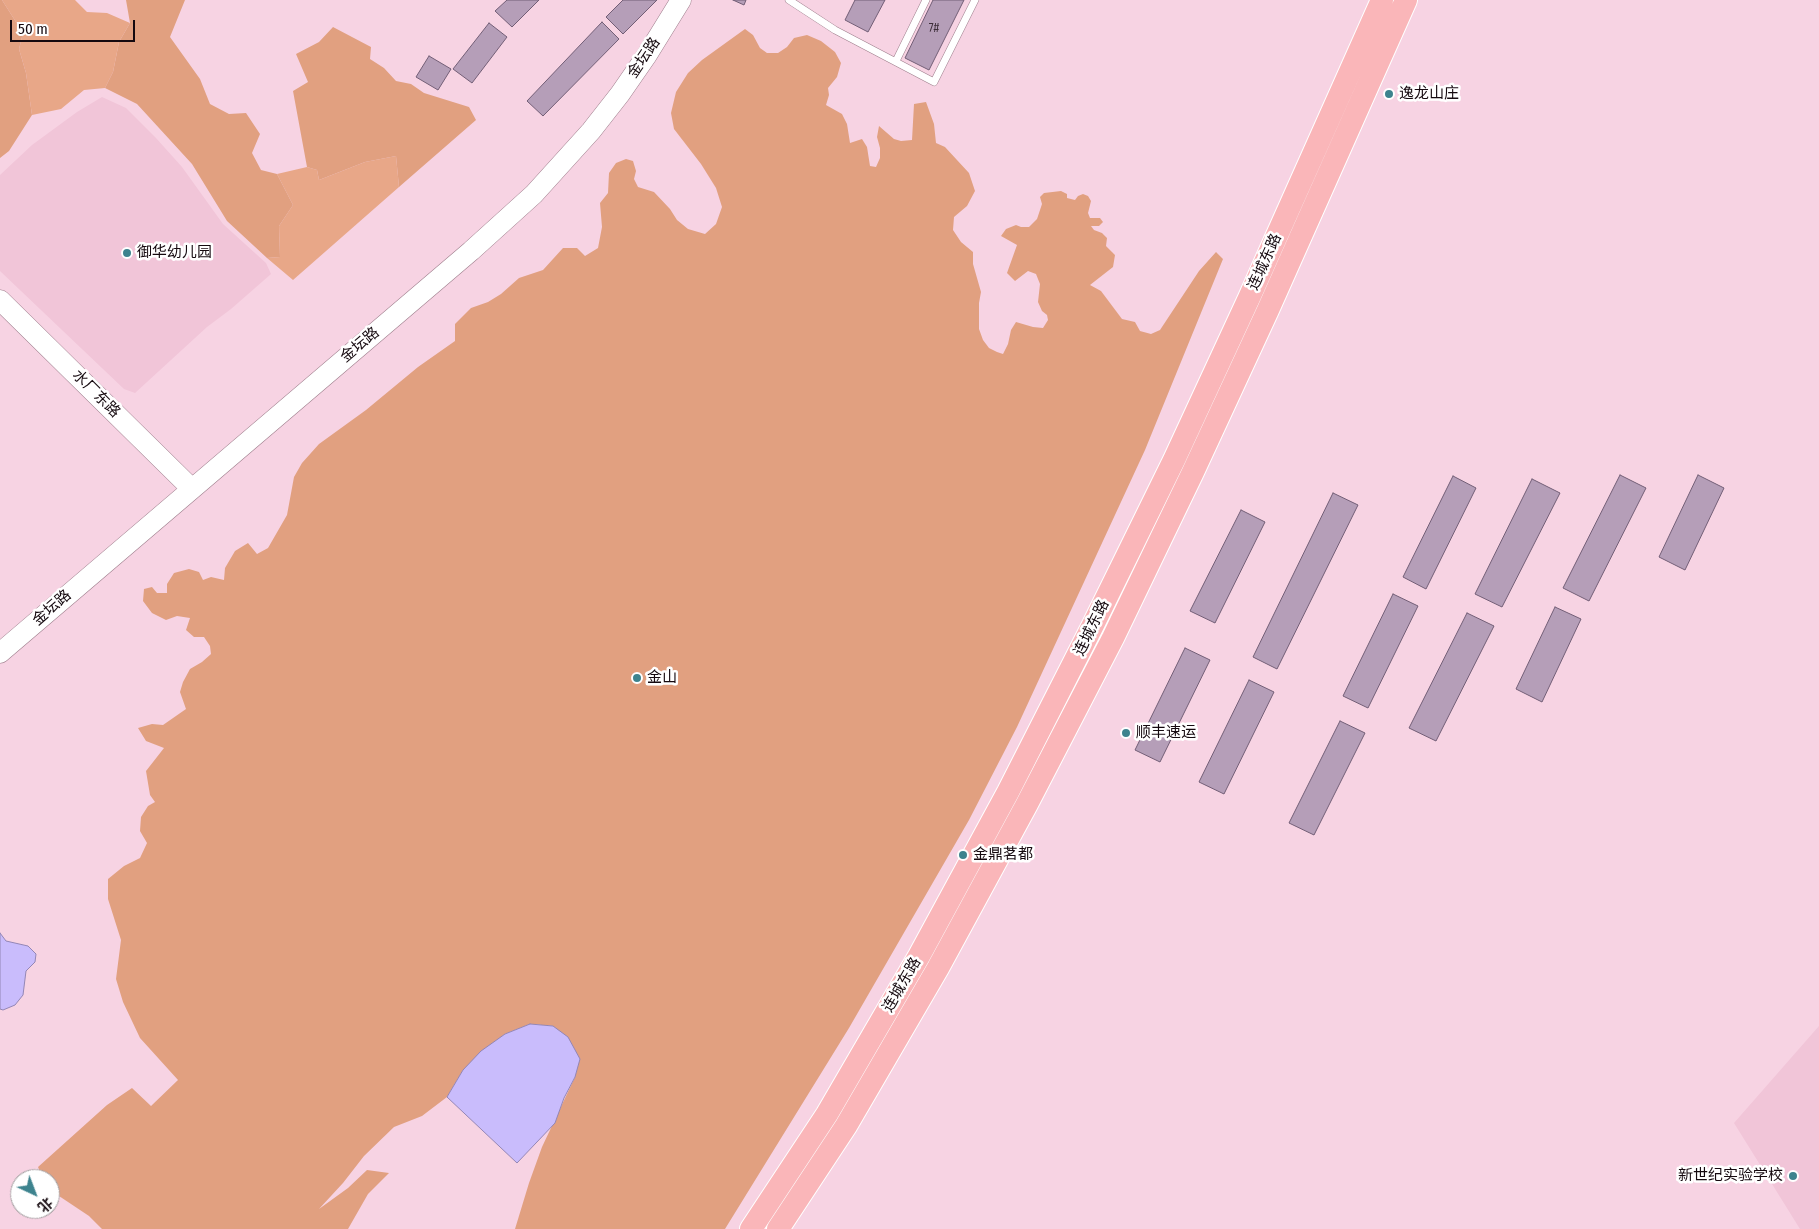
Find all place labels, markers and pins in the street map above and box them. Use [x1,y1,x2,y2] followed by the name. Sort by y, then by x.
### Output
[1399,85,1459,103] place label: 逸龙山庄
[1383,88,1395,100] marker: 逸龙山庄
[137,244,212,262] place label: 御华幼儿园
[121,247,133,259] marker: 御华幼儿园
[647,669,677,687] place label: 金山
[631,672,643,684] marker: 金山
[1136,724,1196,742] place label: 顺丰速运
[1120,727,1132,739] marker: 顺丰速运
[973,846,1033,864] place label: 金鼎茗都
[957,849,969,861] marker: 金鼎茗都
[1678,1167,1783,1185] place label: 新世纪实验学校
[1787,1170,1799,1182] marker: 新世纪实验学校

